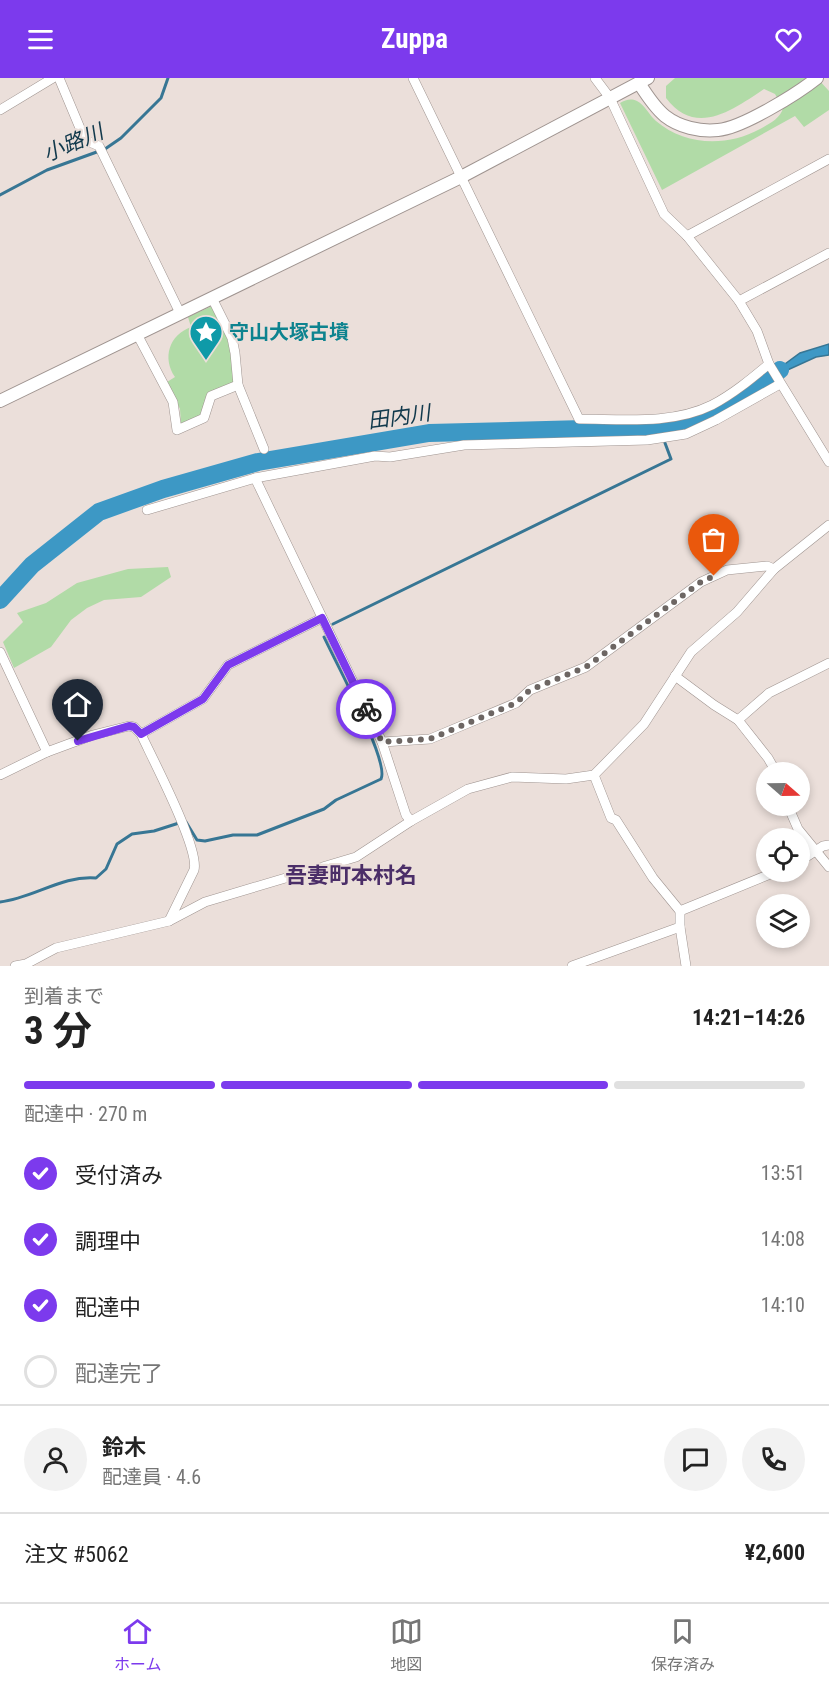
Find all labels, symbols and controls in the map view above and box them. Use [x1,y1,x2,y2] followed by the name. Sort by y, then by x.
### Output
[24,23,57,56] icon: menu
[381,23,448,55] text: Zuppa
[772,23,805,56] icon: heart
[39,119,109,166] water label: 小路川
[188,314,224,361] place icon: 守山大塚古墳
[229,320,349,344] place label: 守山大塚古墳
[366,400,434,433] water label: 田内川
[688,514,739,576] pin
[697,523,730,556] icon: bag
[52,679,103,741] pin
[336,679,396,739] courier
[61,688,94,721] icon: home
[350,693,383,726] icon: bike
[756,762,810,816] north arrow
[756,762,810,948] map controls
[756,828,810,882] button: locate
[285,863,417,888] district label: 吾妻町本村名
[756,894,810,948] button: layers
[24,984,104,1008] text: 到着まで
[692,1005,805,1030] text: 14:21–14:26
[24,1008,92,1054] text: 3 分
[24,1102,147,1126] text: 配達中 · 270 m
[24,1157,57,1190] icon: check
[761,1161,805,1185] text: 13:51
[75,1163,163,1188] text: 受付済み
[24,1223,57,1256] icon: check
[761,1227,805,1251] text: 14:08
[75,1229,141,1254] text: 調理中
[24,1289,57,1322] icon: check
[761,1293,805,1317] text: 14:10
[75,1295,141,1320] text: 配達中
[75,1361,163,1386] text: 配達完了
[24,1428,87,1491] button: person
[664,1428,727,1491] button: chat
[742,1428,805,1491] button: phone
[102,1435,146,1460] text: 鈴木
[102,1465,201,1489] text: 配達員 · 4.6
[745,1540,805,1565] text: ¥2,600
[24,1542,129,1567] text: 注文 #5062
[114,1615,162,1675] tab: ホーム
[390,1615,423,1675] tab: 地図
[651,1615,715,1675] tab: 保存済み

